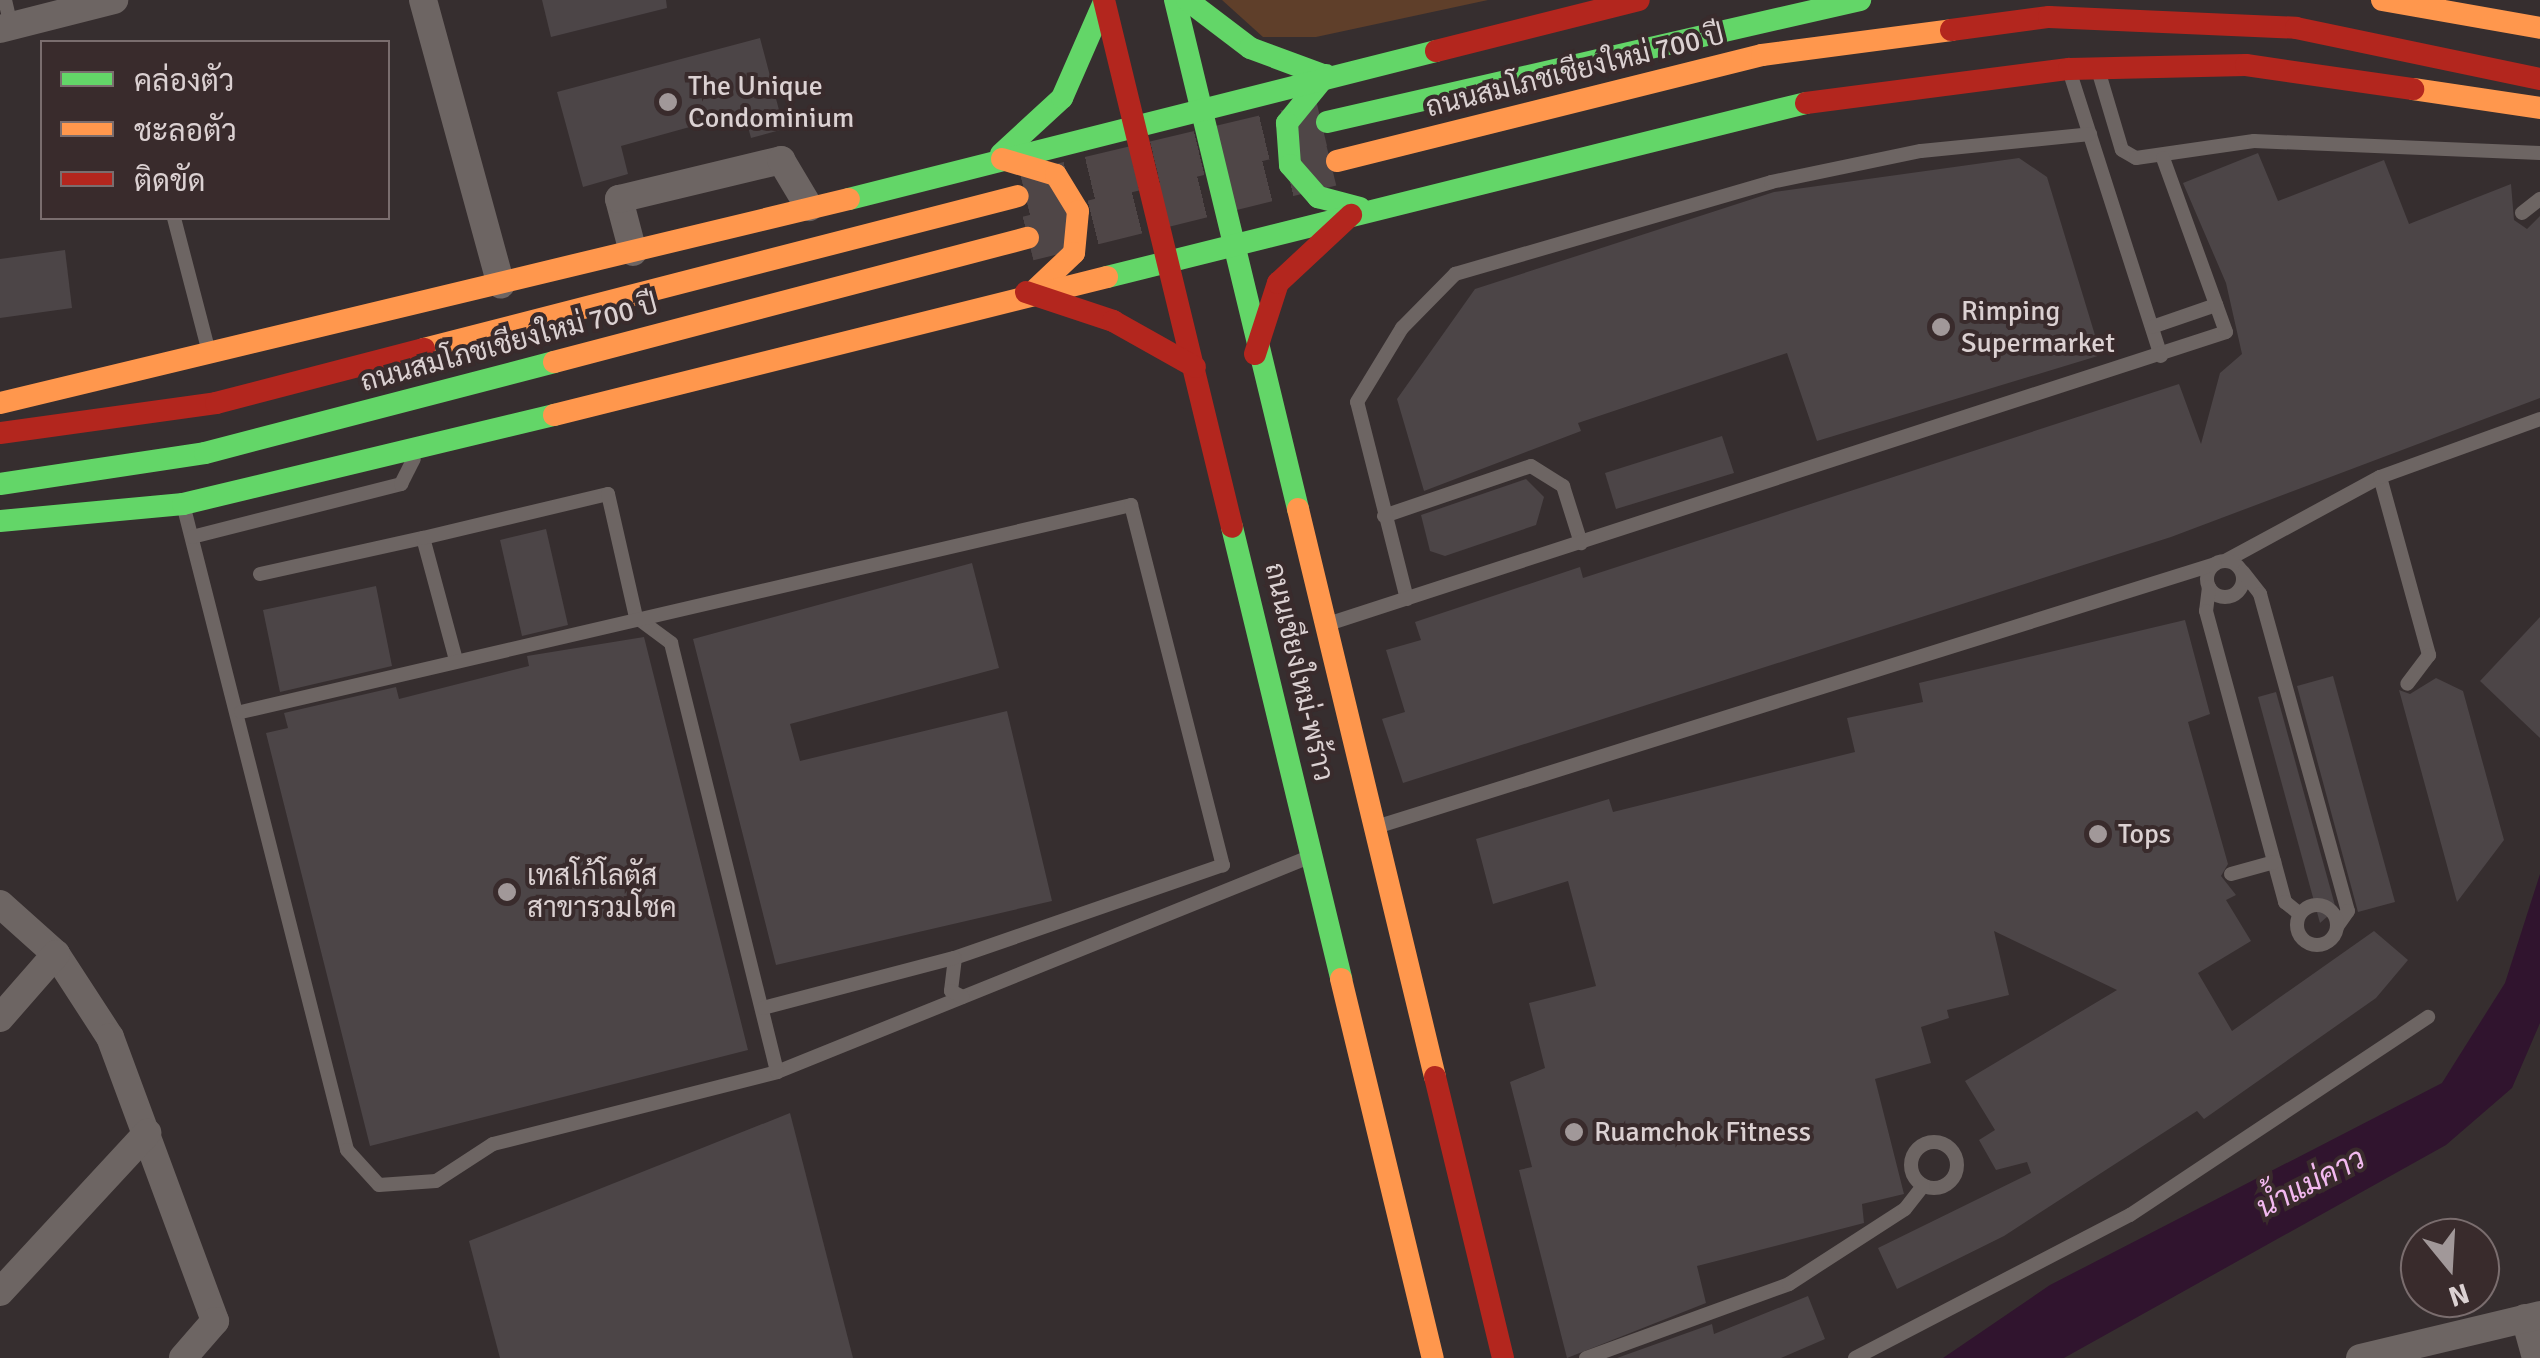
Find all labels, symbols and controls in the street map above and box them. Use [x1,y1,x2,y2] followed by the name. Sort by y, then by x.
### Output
[1422,18,1728,124] street label: ถนนสมโภชเชียงใหม่ 700 ปี
[40,40,390,220] legend
[134,63,234,100] text: คล่องตัว
[688,69,854,135] place label: The Unique Condominium
[657,91,679,113] marker: The Unique Condominium
[134,113,237,150] text: ชะลอตัว
[134,163,206,200] text: ติดขัด
[357,287,661,399] street label: ถนนสมโภชเชียงใหม่ 700 ปี
[1961,294,2115,360] place label: Rimping Supermarket
[1930,316,1952,338] marker: Rimping Supermarket
[1258,559,1340,785] street label: ถนนเชียงใหม่-พร้าว
[2118,817,2171,851] place label: Tops
[2087,823,2109,845] marker: Tops
[527,859,677,925] place label: เทสโก้โลตัส สาขารวมโชค
[496,881,518,903] marker: เทสโก้โลตัส สาขารวมโชค
[1594,1115,1811,1149] place label: Ruamchok Fitness
[1563,1121,1585,1143] marker: Ruamchok Fitness
[2251,1141,2371,1227] water label: น้ำแม่คาว
[2400,1218,2500,1318] north arrow
[2444,1275,2473,1314] text: N

